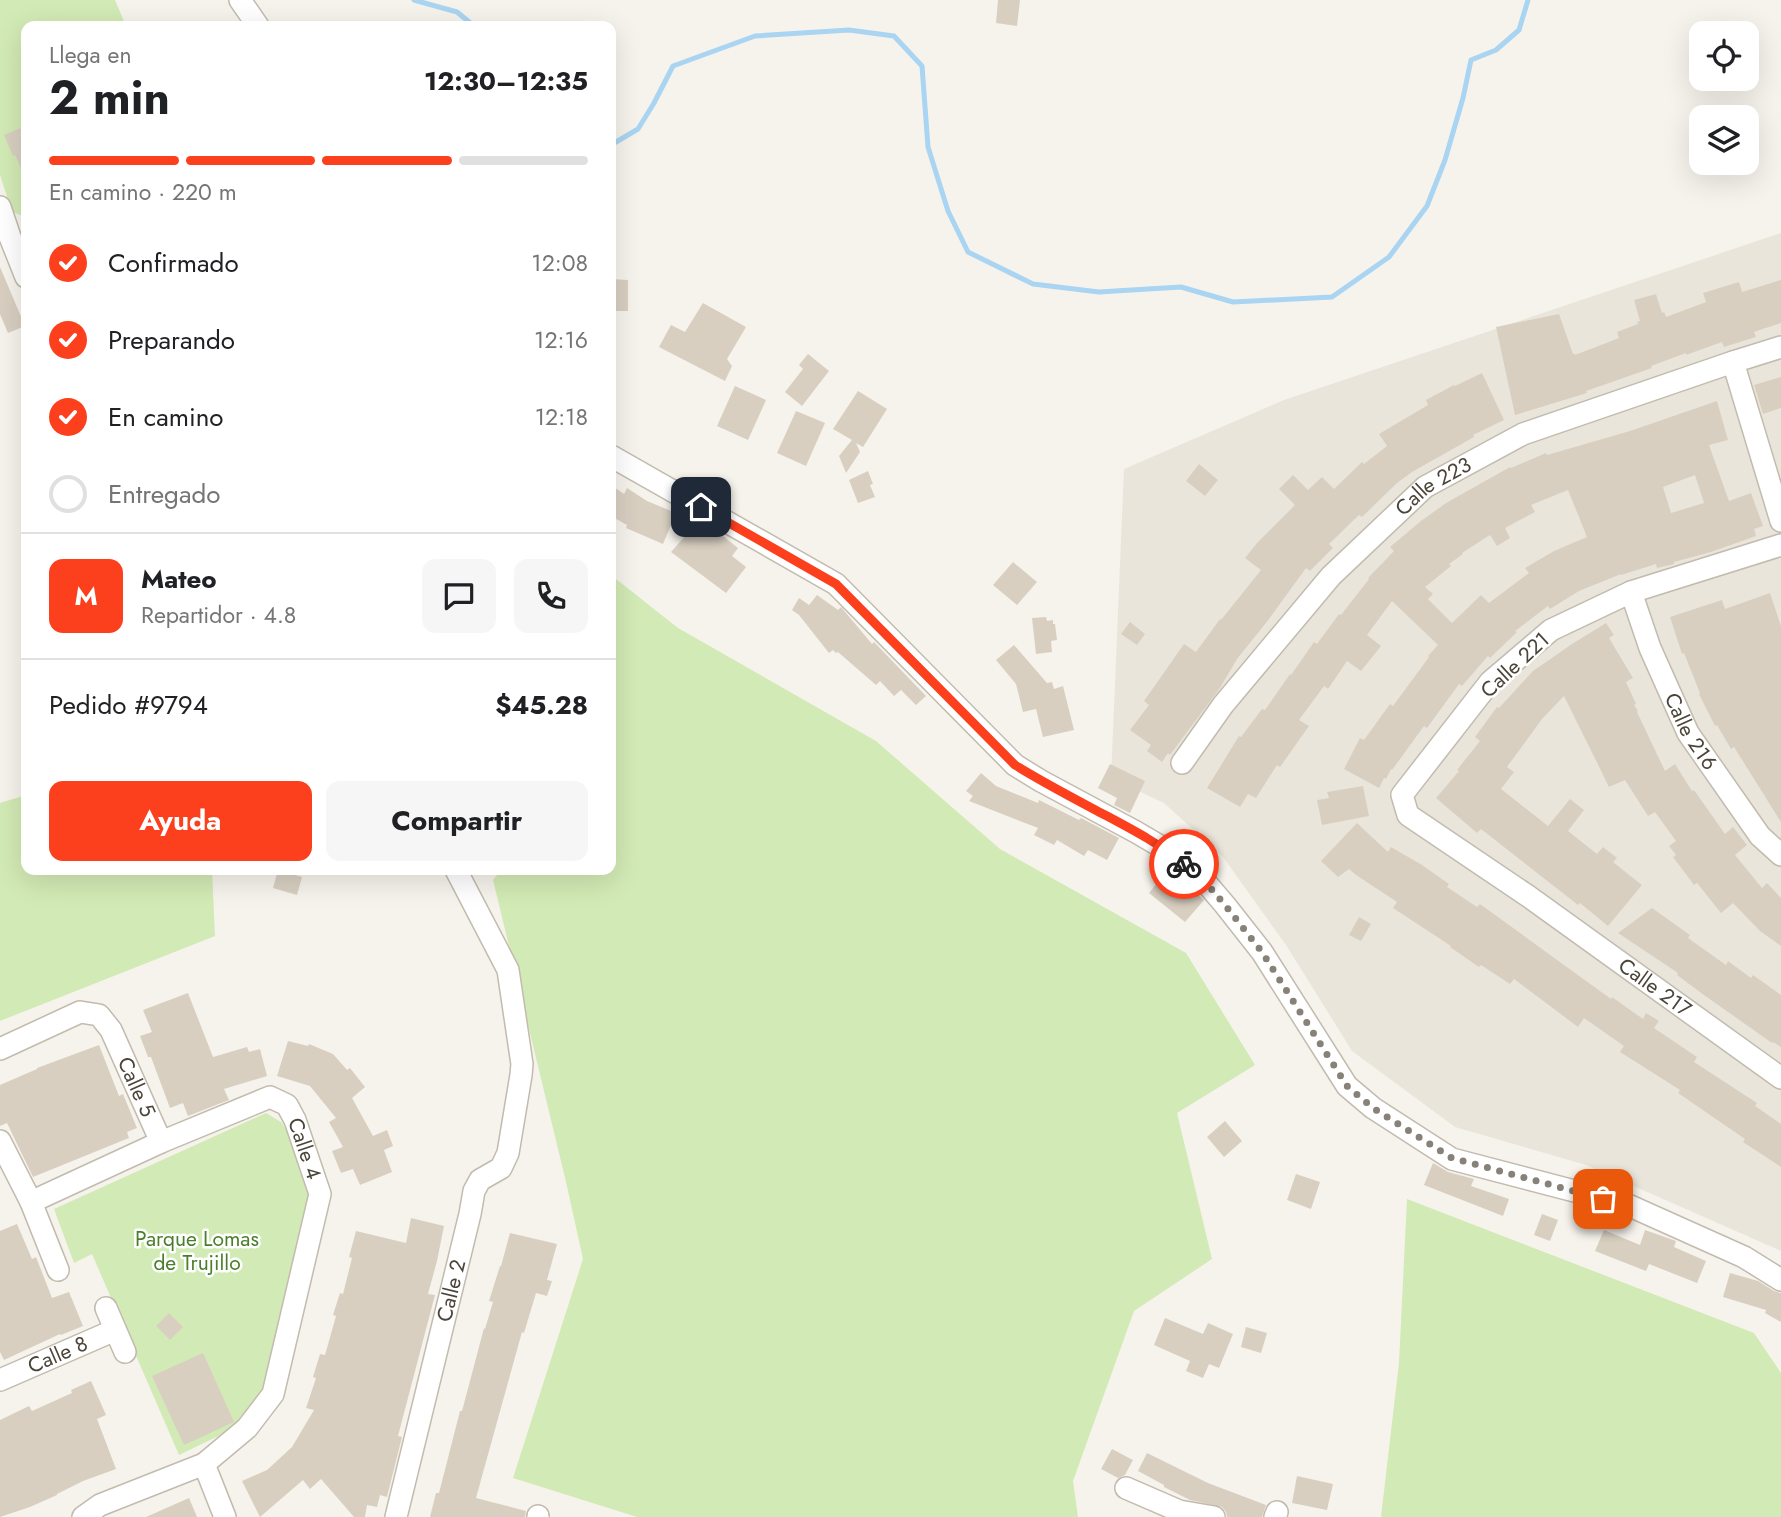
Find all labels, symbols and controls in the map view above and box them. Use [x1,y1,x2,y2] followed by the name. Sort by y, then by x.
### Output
[1689,21,1759,175] map controls
[1689,21,1759,91] button: locate
[49,38,131,72] text: Llega en
[424,62,588,100] text: 12:30–12:35
[49,65,170,131] text: 2 min
[1689,105,1759,175] button: layers
[49,175,237,209] text: En camino · 220 m
[49,244,87,282] icon: check
[108,244,239,282] text: Confirmado
[531,246,588,280] text: 12:08
[49,321,87,359] icon: check
[108,321,235,359] text: Preparando
[534,323,588,357] text: 12:16
[49,398,87,436] icon: check
[108,398,224,436] text: En camino
[535,400,588,434] text: 12:18
[1388,450,1477,523] street label: Calle 223
[108,475,220,513] text: Entregado
[671,477,731,537] pin
[682,488,720,526] icon: home
[422,559,496,633] button: chat
[514,559,588,633] button: phone
[141,560,217,598] text: Mateo
[74,577,98,615] text: M
[141,598,296,632] text: Repartidor · 4.8
[1474,625,1556,705] street label: Calle 221
[49,686,208,724] text: Pedido #9794
[495,686,588,724] text: $45.28
[1657,688,1724,776] street label: Calle 216
[49,781,312,861] button: Ayuda
[326,781,588,861] button: Compartir
[1149,829,1219,899] courier
[1165,845,1203,883] icon: bike
[1612,951,1698,1024] street label: Calle 217
[110,1052,163,1122] street label: Calle 5
[280,1114,329,1183] street label: Calle 4
[1573,1169,1633,1229] pin
[1584,1180,1622,1218] icon: bag
[135,1224,259,1278] park label: Parque Lomas de Trujillo
[429,1256,473,1325] street label: Calle 2
[23,1329,93,1381] street label: Calle 8

